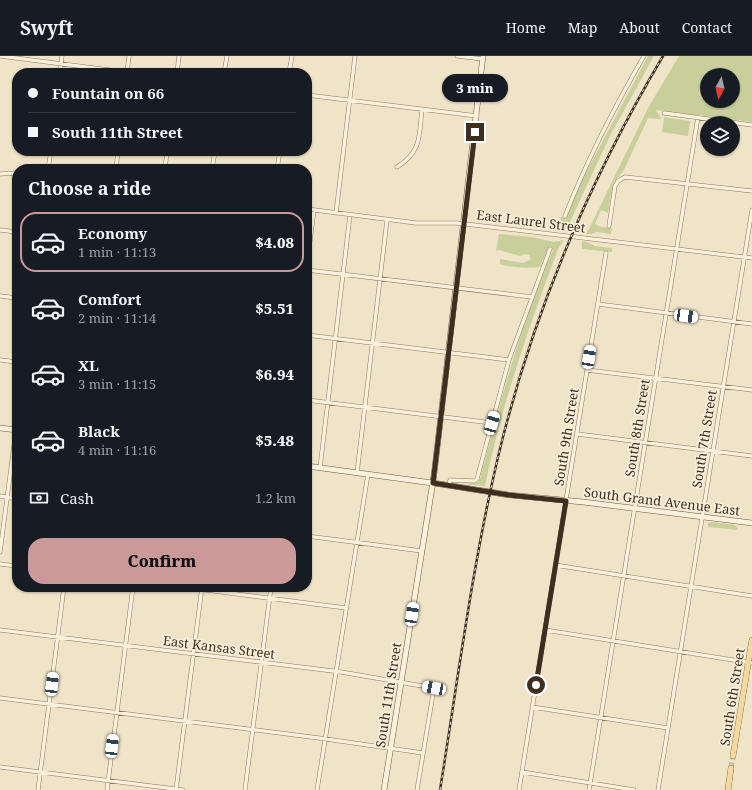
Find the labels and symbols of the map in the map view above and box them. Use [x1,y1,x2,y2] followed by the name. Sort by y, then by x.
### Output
[700,68,740,108] north arrow
[442,74,508,102] callout: 3 min
[466,123,484,141] route end
[475,205,587,237] street label: East Laurel Street
[673,308,699,324] car
[581,344,597,370] car
[620,377,654,478] street label: South 8th Street
[549,386,583,487] street label: South 9th Street
[687,388,721,489] street label: South 7th Street
[483,410,501,436] car
[583,483,741,520] street label: South Grand Avenue East
[404,601,420,627] car
[162,631,276,663] street label: East Kansas Street
[371,641,405,749] street label: South 11th Street
[715,646,749,747] street label: South 6th Street
[45,671,59,697] car
[527,676,545,694] route start
[421,680,447,696] car
[105,733,119,759] car

